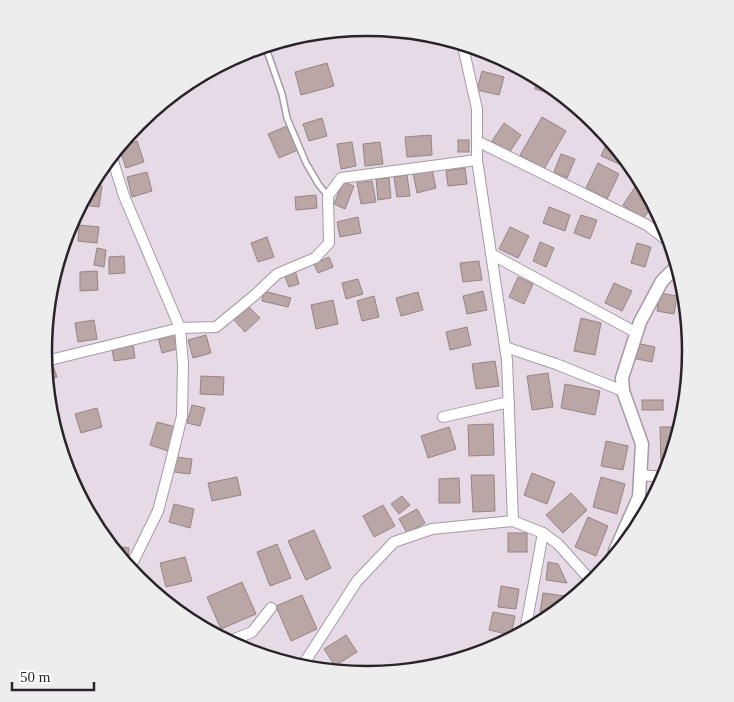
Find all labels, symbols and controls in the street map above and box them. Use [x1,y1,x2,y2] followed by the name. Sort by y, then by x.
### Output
[12,660,95,692] scale bar
[20,669,51,685] text: 50 m

